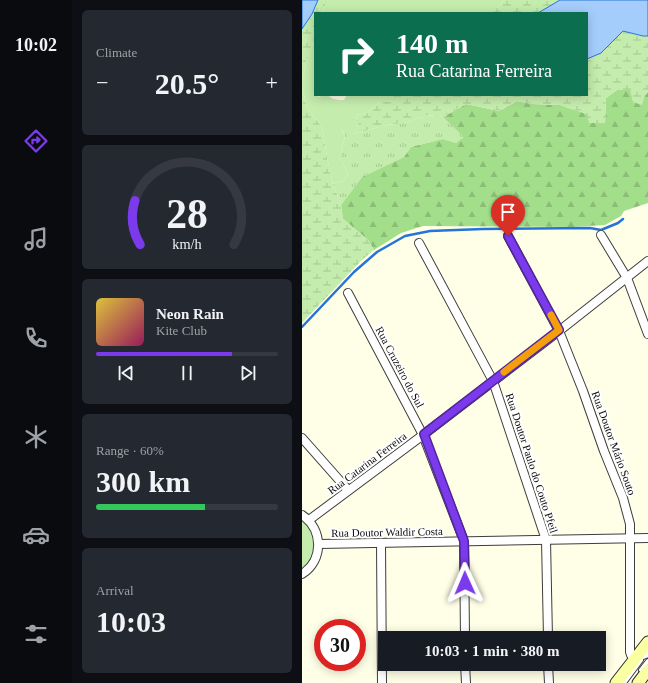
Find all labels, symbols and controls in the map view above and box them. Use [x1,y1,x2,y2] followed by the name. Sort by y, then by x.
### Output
[330,28,382,80] icon: right
[396,28,468,59] text: 140 m
[15,35,57,55] text: 10:02
[96,45,137,60] text: Climate
[396,61,552,81] text: Rua Catarina Ferreira
[155,67,219,100] text: 20.5°
[96,70,108,95] text: −
[266,70,278,95] text: +
[22,127,50,155] icon: directions
[166,191,208,237] text: 28
[491,195,525,236] pin
[497,201,519,223] icon: arrive
[22,225,50,253] icon: music
[172,235,202,251] text: km/h
[156,306,224,322] text: Neon Rain
[156,323,207,338] text: Kite Club
[22,324,50,352] icon: phone
[374,324,426,410] street label: Rua Cruzeiro do Sul
[115,362,137,384] icon: previous
[176,362,198,384] icon: pause
[237,362,259,384] icon: next
[590,389,639,497] street label: Rua Doutor Mário Souto
[504,392,560,534] street label: Rua Doutor Paulo do Couto Pfeil
[22,423,50,451] icon: climate
[325,429,409,496] street label: Rua Catarina Ferreira
[96,443,164,458] text: Range · 60%
[96,465,190,498] text: 300 km
[22,521,50,549] icon: car
[331,525,443,539] street label: Rua Doutor Waldir Costa
[444,562,486,604] position arrow
[96,583,134,598] text: Arrival
[96,605,166,638] text: 10:03
[314,619,366,671] speed limit sign: 30
[22,620,50,648] icon: filters
[425,643,560,659] text: 10:03 · 1 min · 380 m

